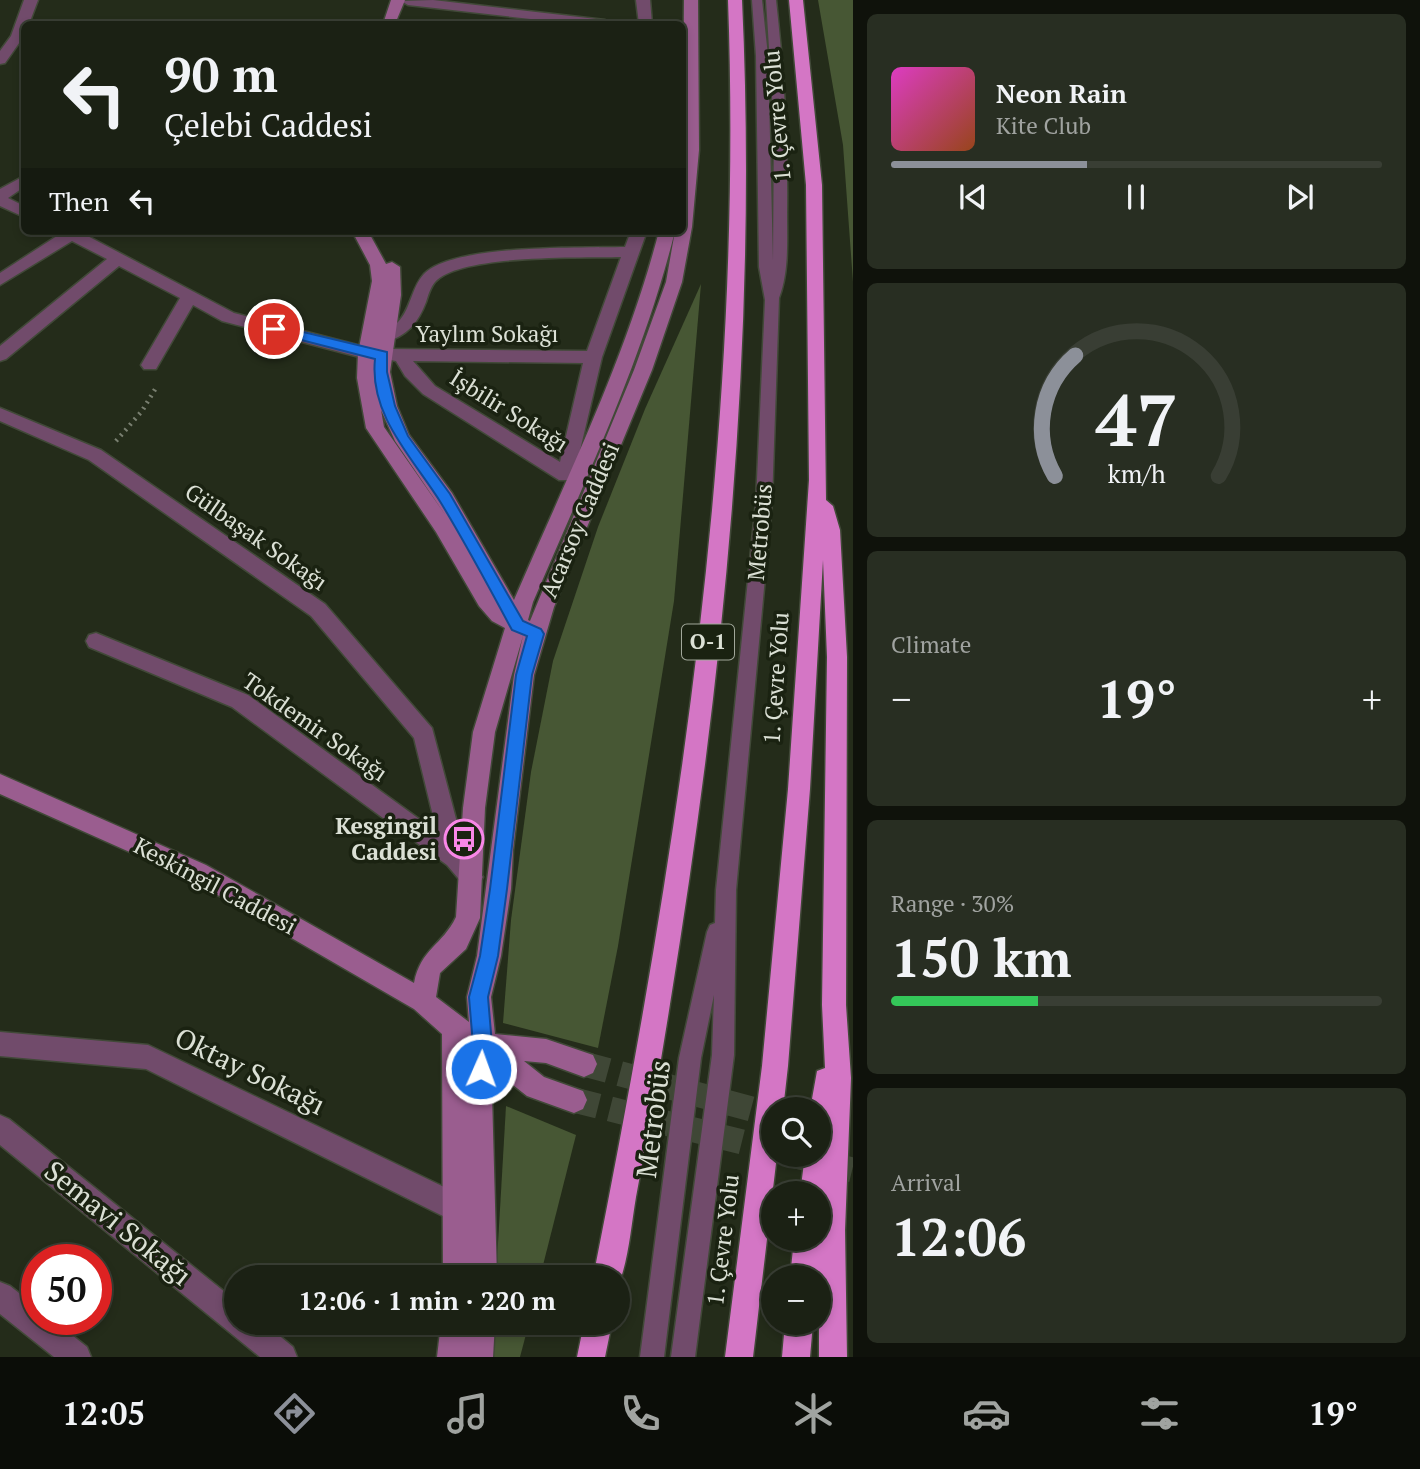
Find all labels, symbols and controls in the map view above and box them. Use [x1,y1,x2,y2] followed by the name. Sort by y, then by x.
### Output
[164,41,278,106] text: 90 m
[49,49,140,140] icon: left
[755,49,798,183] street label: 1. Çevre Yolu
[996,76,1127,110] text: Neon Rain
[164,104,372,146] text: Çelebi Caddesi
[996,110,1091,141] text: Kite Club
[954,178,992,216] icon: previous
[1117,178,1155,216] icon: pause
[1281,178,1319,216] icon: next
[123,182,161,220] icon: left
[49,184,109,218] text: Then
[244,299,304,359] pin
[255,310,293,348] icon: arrive
[415,318,559,349] street label: Yaylım Sokağı
[444,362,574,459] street label: İşbilir Sokağı
[1095,370,1178,467] text: 47
[533,437,626,602] street label: Acarsoy Caddesi
[1108,457,1166,490] text: km/h
[179,476,334,597] street label: Gülbaşak Sokağı
[740,482,779,582] street label: Metrobüs
[755,611,796,745] street label: 1. Çevre Yolu
[682,624,734,660] road number: O-1
[891,629,971,660] text: Climate
[1096,664,1177,733] text: 19°
[237,665,394,788] street label: Tokdemir Sokağı
[891,674,911,724] text: −
[1362,674,1382,724] text: +
[335,810,437,867] place label: Kesgingil Caddesi
[443,818,485,860] bus stop icon: Kesgingil Caddesi
[129,830,302,941] street label: Keskingil Caddesi
[891,888,1014,919] text: Range · 30%
[891,923,1072,992] text: 150 km
[169,1018,332,1123] street label: Oktay Sokağı
[444,1032,518,1106] position arrow
[627,1058,678,1180] street label: Metrobüs
[761,1097,831,1335] map controls
[761,1097,831,1167] button: search
[37,1152,200,1293] street label: Semavi Sokağı
[891,1167,962,1198] text: Arrival
[699,1173,746,1307] street label: 1. Çevre Yolu
[761,1181,831,1251] button: +
[891,1202,1026,1271] text: 12:06
[21,1244,112,1335] speed limit sign: 50
[761,1265,831,1335] button: −
[298,1283,556,1317] text: 12:06 · 1 min · 220 m
[270,1389,319,1438] icon: directions
[443,1389,492,1438] icon: music
[616,1389,665,1438] icon: phone
[789,1389,838,1438] icon: climate
[962,1389,1011,1438] icon: car
[1135,1389,1184,1438] icon: filters
[62,1392,145,1434] text: 12:05
[1308,1392,1358,1434] text: 19°

